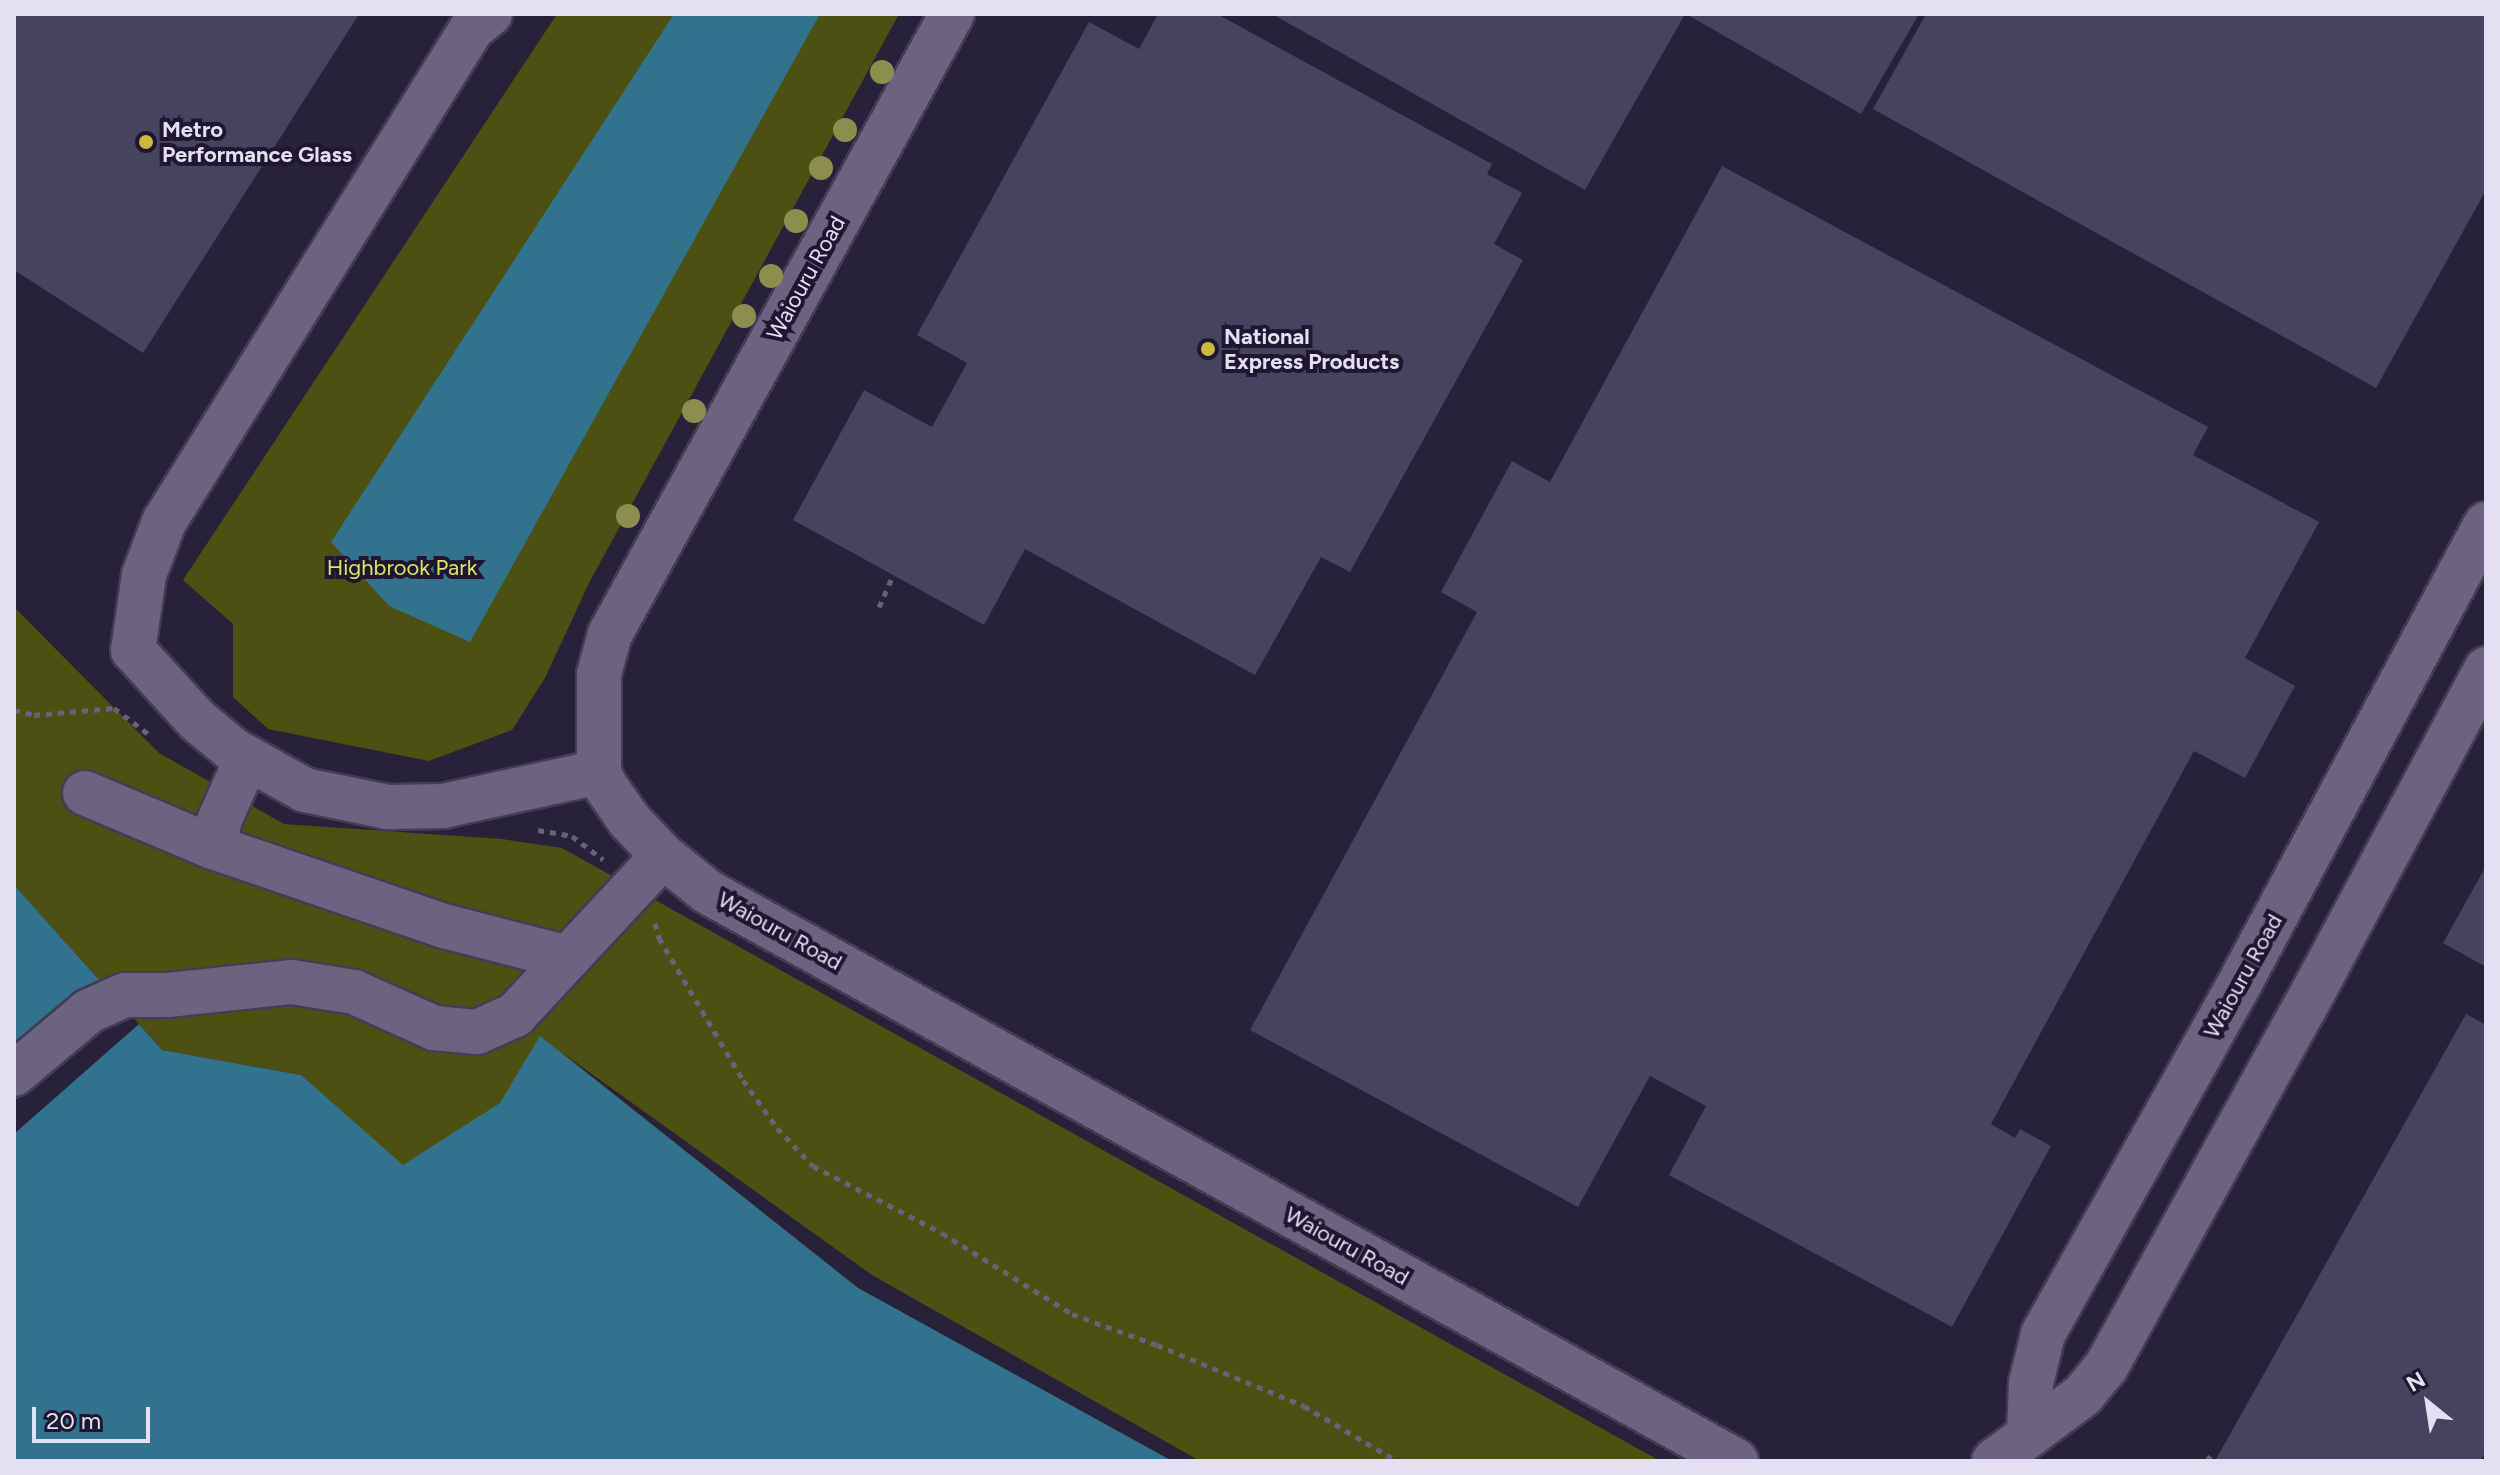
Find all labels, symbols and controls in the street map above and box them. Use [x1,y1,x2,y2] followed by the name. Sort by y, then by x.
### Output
[162,116,352,168] place label: Metro Performance Glass
[137,133,155,151] marker: Metro Performance Glass
[761,212,851,344] street label: Waiouru Road
[1224,323,1399,374] place label: National Express Products
[1199,340,1217,358] marker: National Express Products
[327,555,477,581] park label: Highbrook Park
[714,886,846,976] street label: Waiouru Road
[2198,910,2288,1042] street label: Waiouru Road
[1281,1201,1413,1291] street label: Waiouru Road
[2388,1363,2468,1443] north arrow
[2402,1366,2430,1398] text: N
[36,1391,154,1441] scale bar
[46,1406,101,1435] text: 20 m

